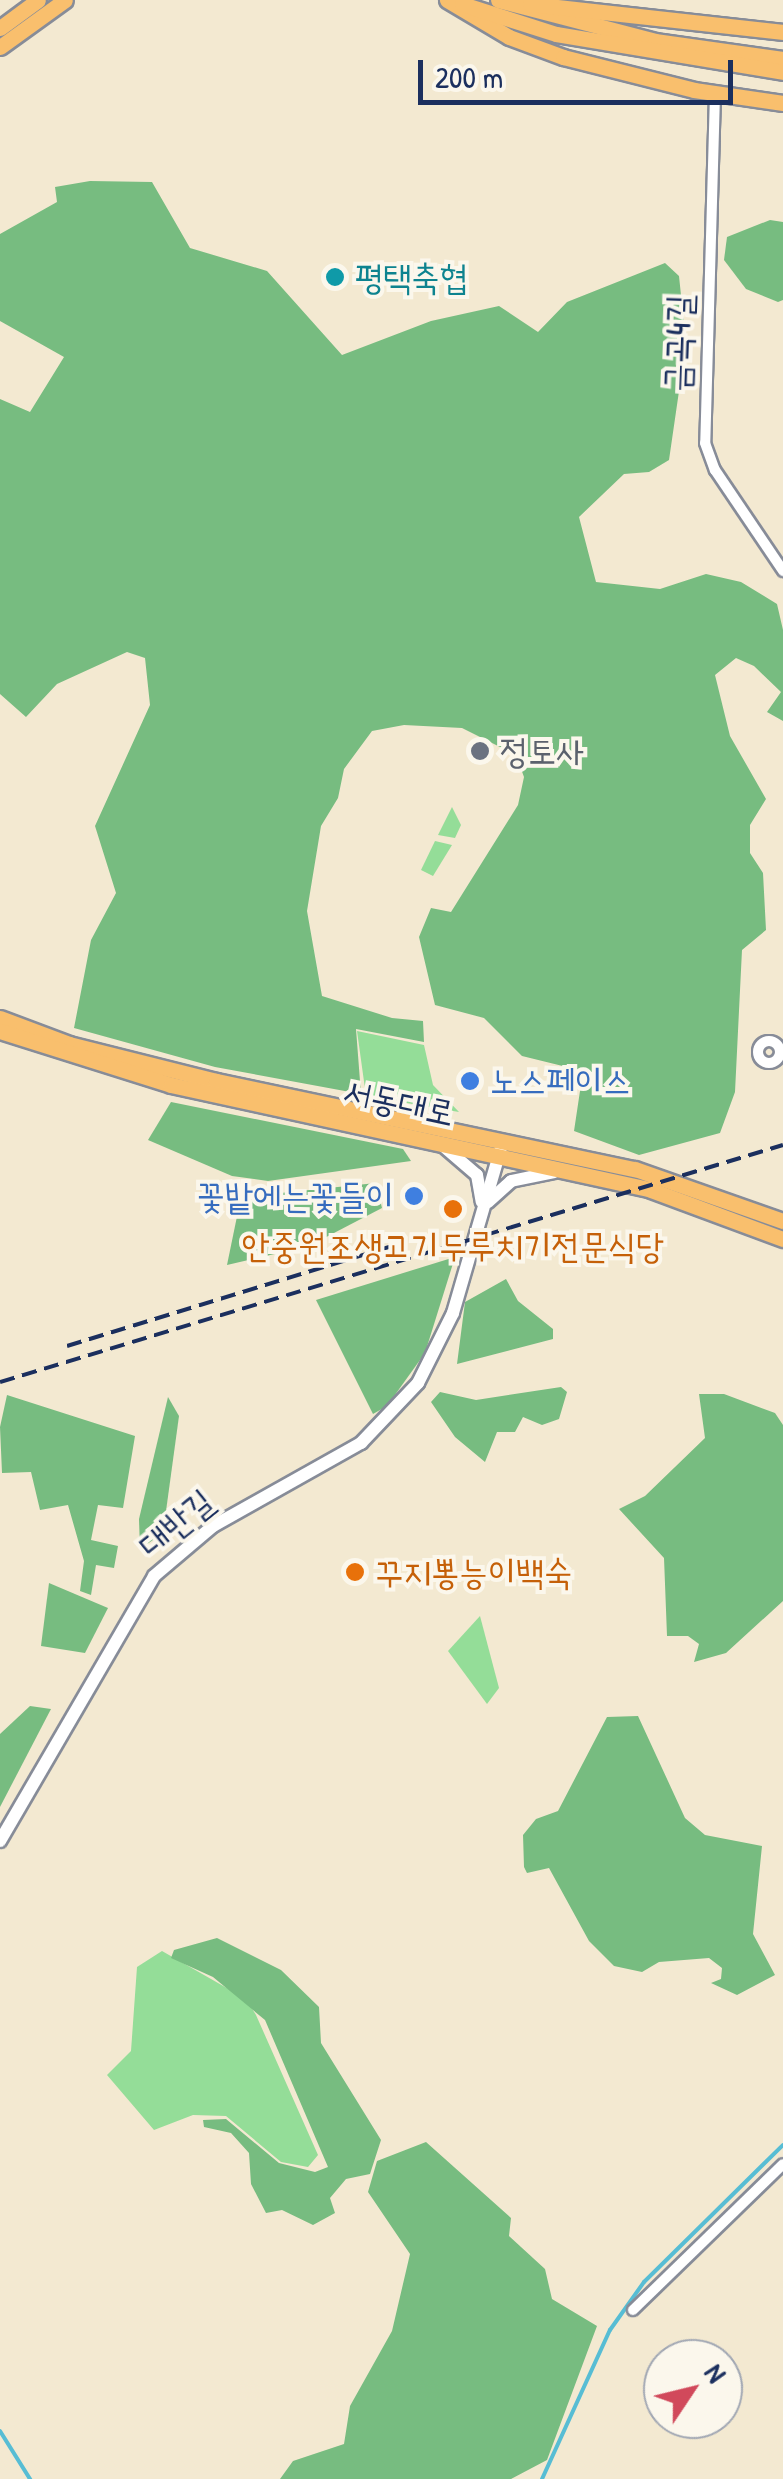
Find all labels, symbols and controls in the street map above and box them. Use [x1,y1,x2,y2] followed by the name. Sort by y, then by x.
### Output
[423,40,738,102] scale bar
[435,57,503,97] text: 200 m
[355,256,468,298] place label: 평택축협
[324,266,346,288] marker: 평택축협
[655,293,701,393] street label: 금곡4길
[500,730,584,772] place label: 정토사
[469,740,491,762] marker: 정토사
[490,1060,631,1102] place label: 노스페이스
[340,1070,458,1134] street label: 서동대로
[459,1070,481,1092] marker: 노스페이스
[197,1175,394,1217] place label: 꽃밭에는꽃들이
[403,1185,425,1207] marker: 꽃밭에는꽃들이
[442,1198,464,1220] marker: 안중원조생고기두루치기전문식당
[242,1225,664,1267] place label: 안중원조생고기두루치기전문식당
[130,1480,222,1566] street label: 대반길
[375,1551,572,1593] place label: 꾸지뽕능이백숙
[344,1561,366,1583] marker: 꾸지뽕능이백숙
[643,2339,743,2439] north arrow
[696,2356,736,2390] text: N

